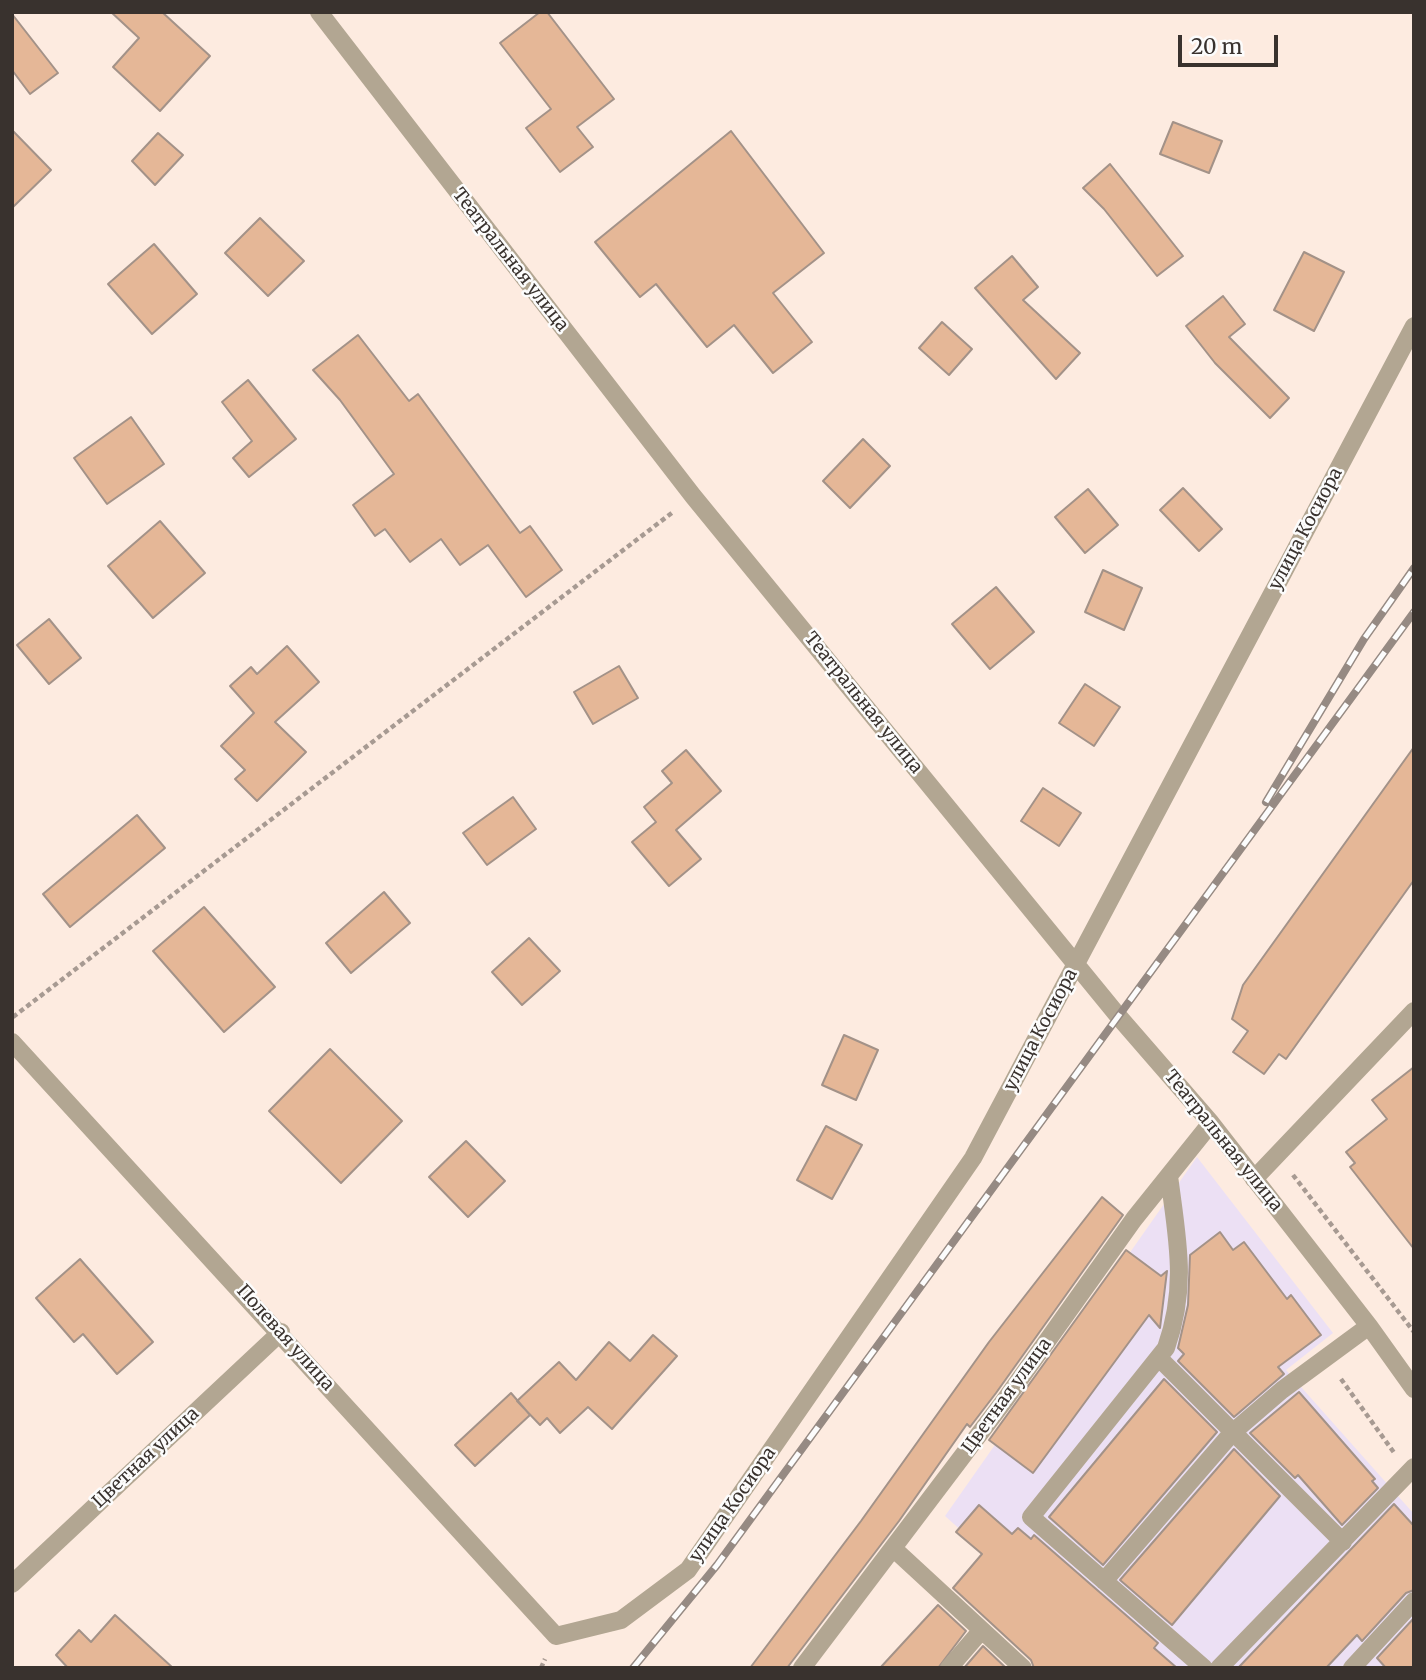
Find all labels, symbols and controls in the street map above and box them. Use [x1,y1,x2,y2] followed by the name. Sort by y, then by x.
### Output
[1181,21,1281,65] scale bar
[1191,33,1242,60] text: 20 m
[447,184,573,336] street label: Театральная улица
[1265,464,1347,594] street label: улица Косиора
[799,628,927,778] street label: Театральная улица
[1000,965,1082,1095] street label: улица Косиора
[1159,1066,1287,1216] street label: Театральная улица
[232,1281,338,1395] street label: Полевая улица
[958,1334,1056,1458] street label: Цветная улица
[88,1403,204,1513] street label: Цветная улица
[685,1443,781,1567] street label: улица Косиора

